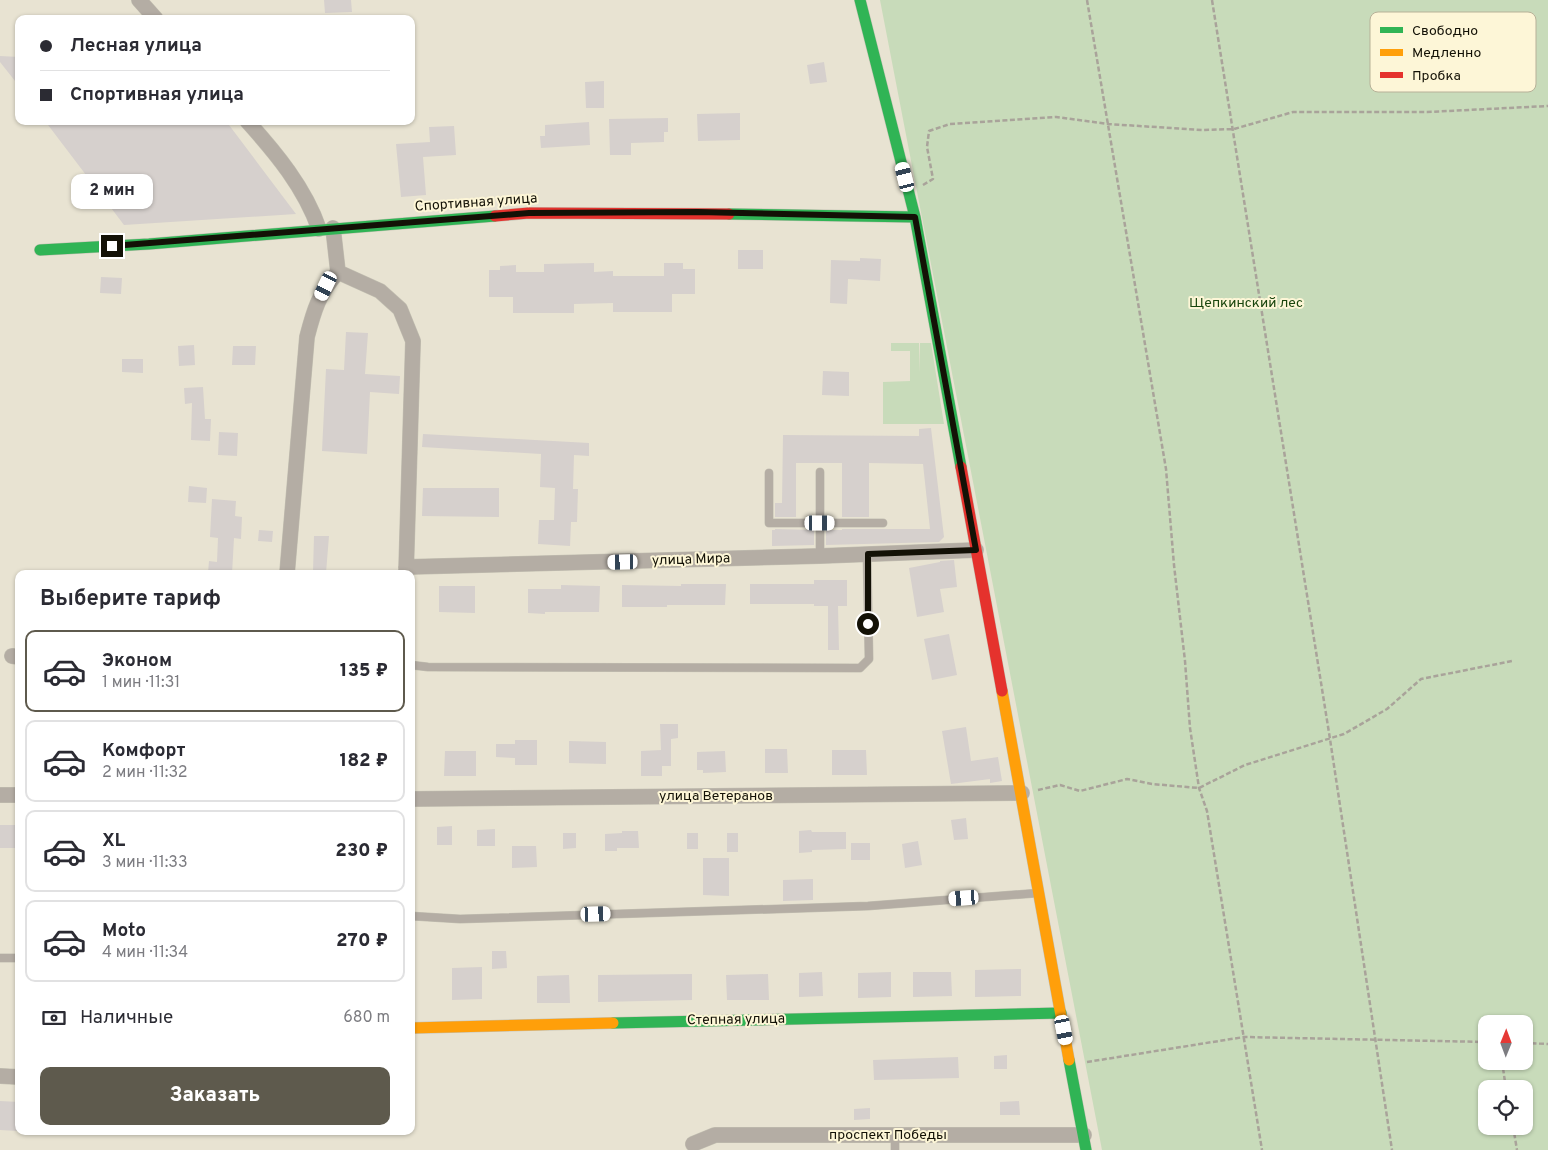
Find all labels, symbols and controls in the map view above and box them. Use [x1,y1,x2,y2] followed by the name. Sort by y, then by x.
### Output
[1370,12,1536,92] legend
[1412,23,1478,40] text: Свободно
[70,34,202,58] text: Лесная улица
[1412,45,1481,62] text: Медленно
[1412,68,1461,85] text: Пробка
[70,83,244,107] text: Спортивная улица
[894,161,915,193] car
[71,174,153,208] callout: 2 мин
[89,181,135,201] text: 2 мин
[414,190,538,216] street label: Спортивная улица
[101,235,123,257] route end
[312,269,339,303] car
[1189,295,1303,312] park label: Щепкинский лес
[805,516,835,531] car
[651,550,731,570] street label: улица Мира
[607,554,638,570] car
[40,586,221,613] text: Выберите тариф
[857,613,879,635] route start
[42,649,87,694] icon: car
[102,649,172,673] text: Эконом
[340,659,388,683] text: 135 ₽
[102,673,180,693] text: 1 мин · 11:31
[42,739,87,784] icon: car
[102,739,185,763] text: Комфорт
[339,749,388,773] text: 182 ₽
[102,763,188,783] text: 2 мин · 11:32
[659,788,773,805] street label: улица Ветеранов
[42,829,87,874] icon: car
[102,829,125,853] text: XL
[335,839,388,863] text: 230 ₽
[102,853,188,873] text: 3 мин · 11:33
[948,889,979,907] car
[580,906,611,922] car
[42,919,87,964] icon: car
[102,919,146,943] text: Moto
[336,929,388,953] text: 270 ₽
[102,943,188,963] text: 4 мин · 11:34
[40,1004,68,1032] icon: cash
[80,1006,173,1030] text: Наличные
[343,1008,390,1028] text: 680 m
[687,1011,785,1029] street label: Степная улица
[1053,1014,1074,1046] car
[1478,1015,1532,1070] north arrow
[1478,1015,1533,1135] map controls
[40,1067,390,1125] button: Заказать
[1478,1080,1533,1135] button: locate
[829,1127,947,1144] street label: проспект Победы

